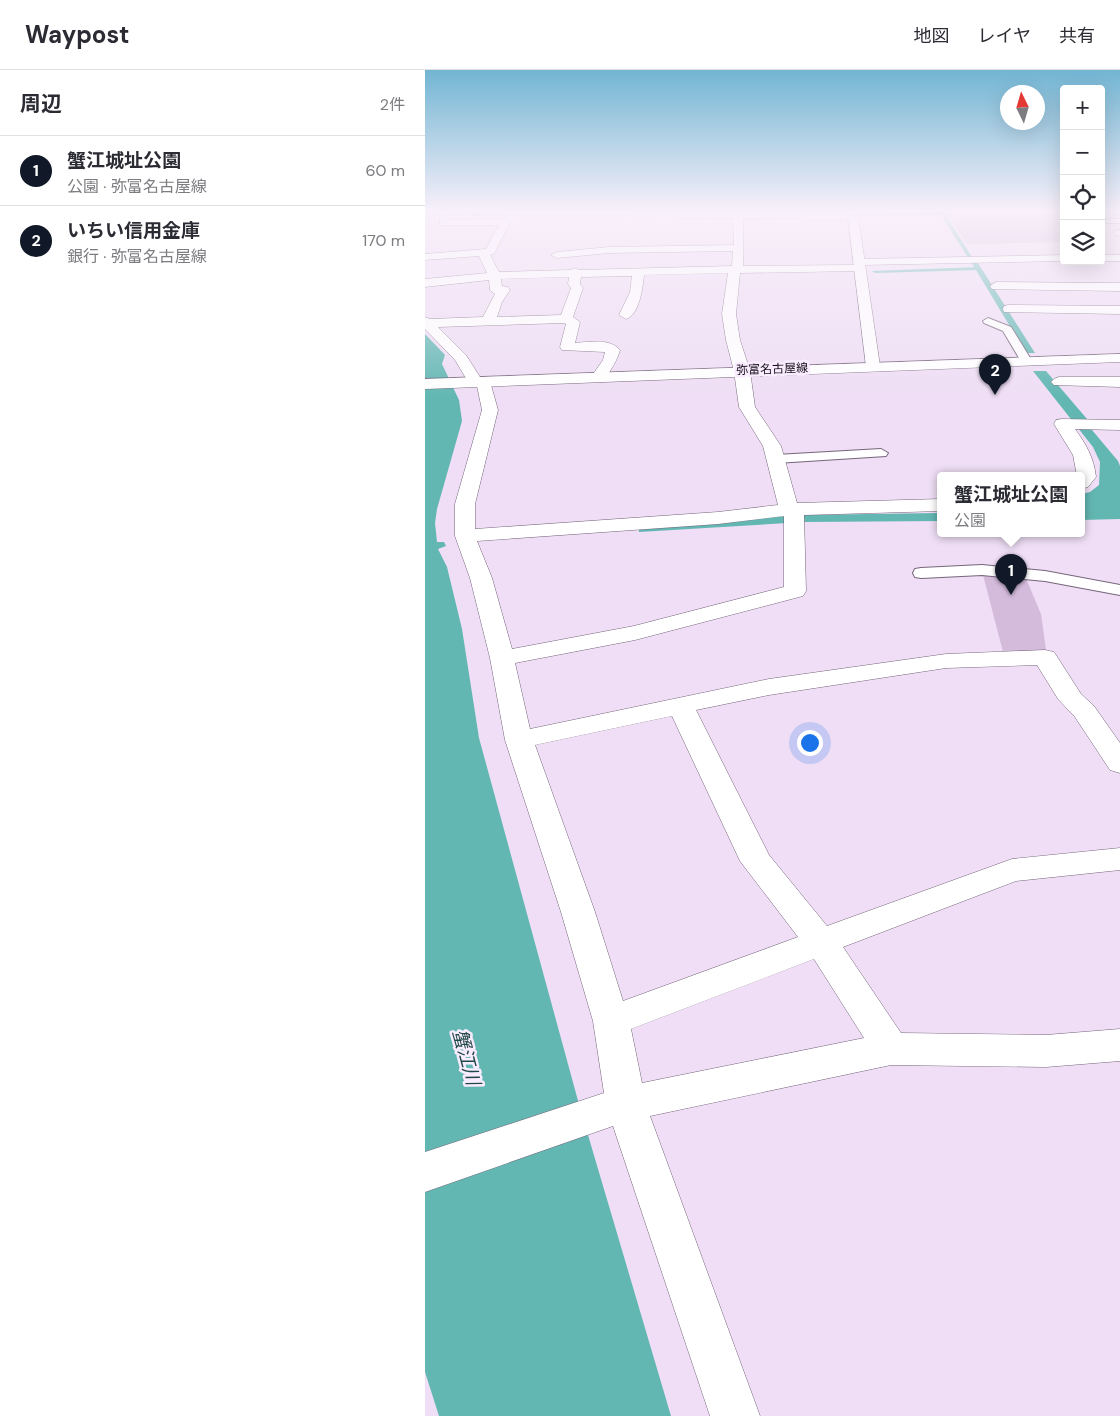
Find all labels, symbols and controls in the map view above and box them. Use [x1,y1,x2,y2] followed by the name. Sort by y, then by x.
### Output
[25,19,129,50] text: Waypost
[914,24,950,48] text: 地図
[978,24,1031,48] text: レイヤ
[1059,24,1095,48] text: 共有
[1000,85,1045,130] north arrow
[1060,85,1105,265] map controls
[1060,85,1105,130] button: +
[20,90,62,118] text: 周辺
[380,94,405,115] text: 2件
[1060,130,1105,175] button: −
[67,148,181,173] text: 蟹江城址公園
[33,160,39,181] text: 1
[365,160,405,181] text: 60 m
[1060,175,1105,220] button: locate
[67,176,207,197] text: 公園 · 弥富名古屋線
[67,218,200,243] text: いちい信用金庫
[1060,220,1105,265] button: layers
[31,230,41,251] text: 2
[362,230,405,251] text: 170 m
[67,246,207,267] text: 銀行 · 弥富名古屋線
[979,354,1011,395] pin: 2
[736,360,808,378] street label: 弥富名古屋線
[937,472,1085,537] popup
[954,482,1068,507] text: 蟹江城址公園
[954,510,986,531] text: 公園
[995,554,1027,595] pin: 1
[797,730,823,756] your location
[447,1026,486,1090] water label: 蟹江川

